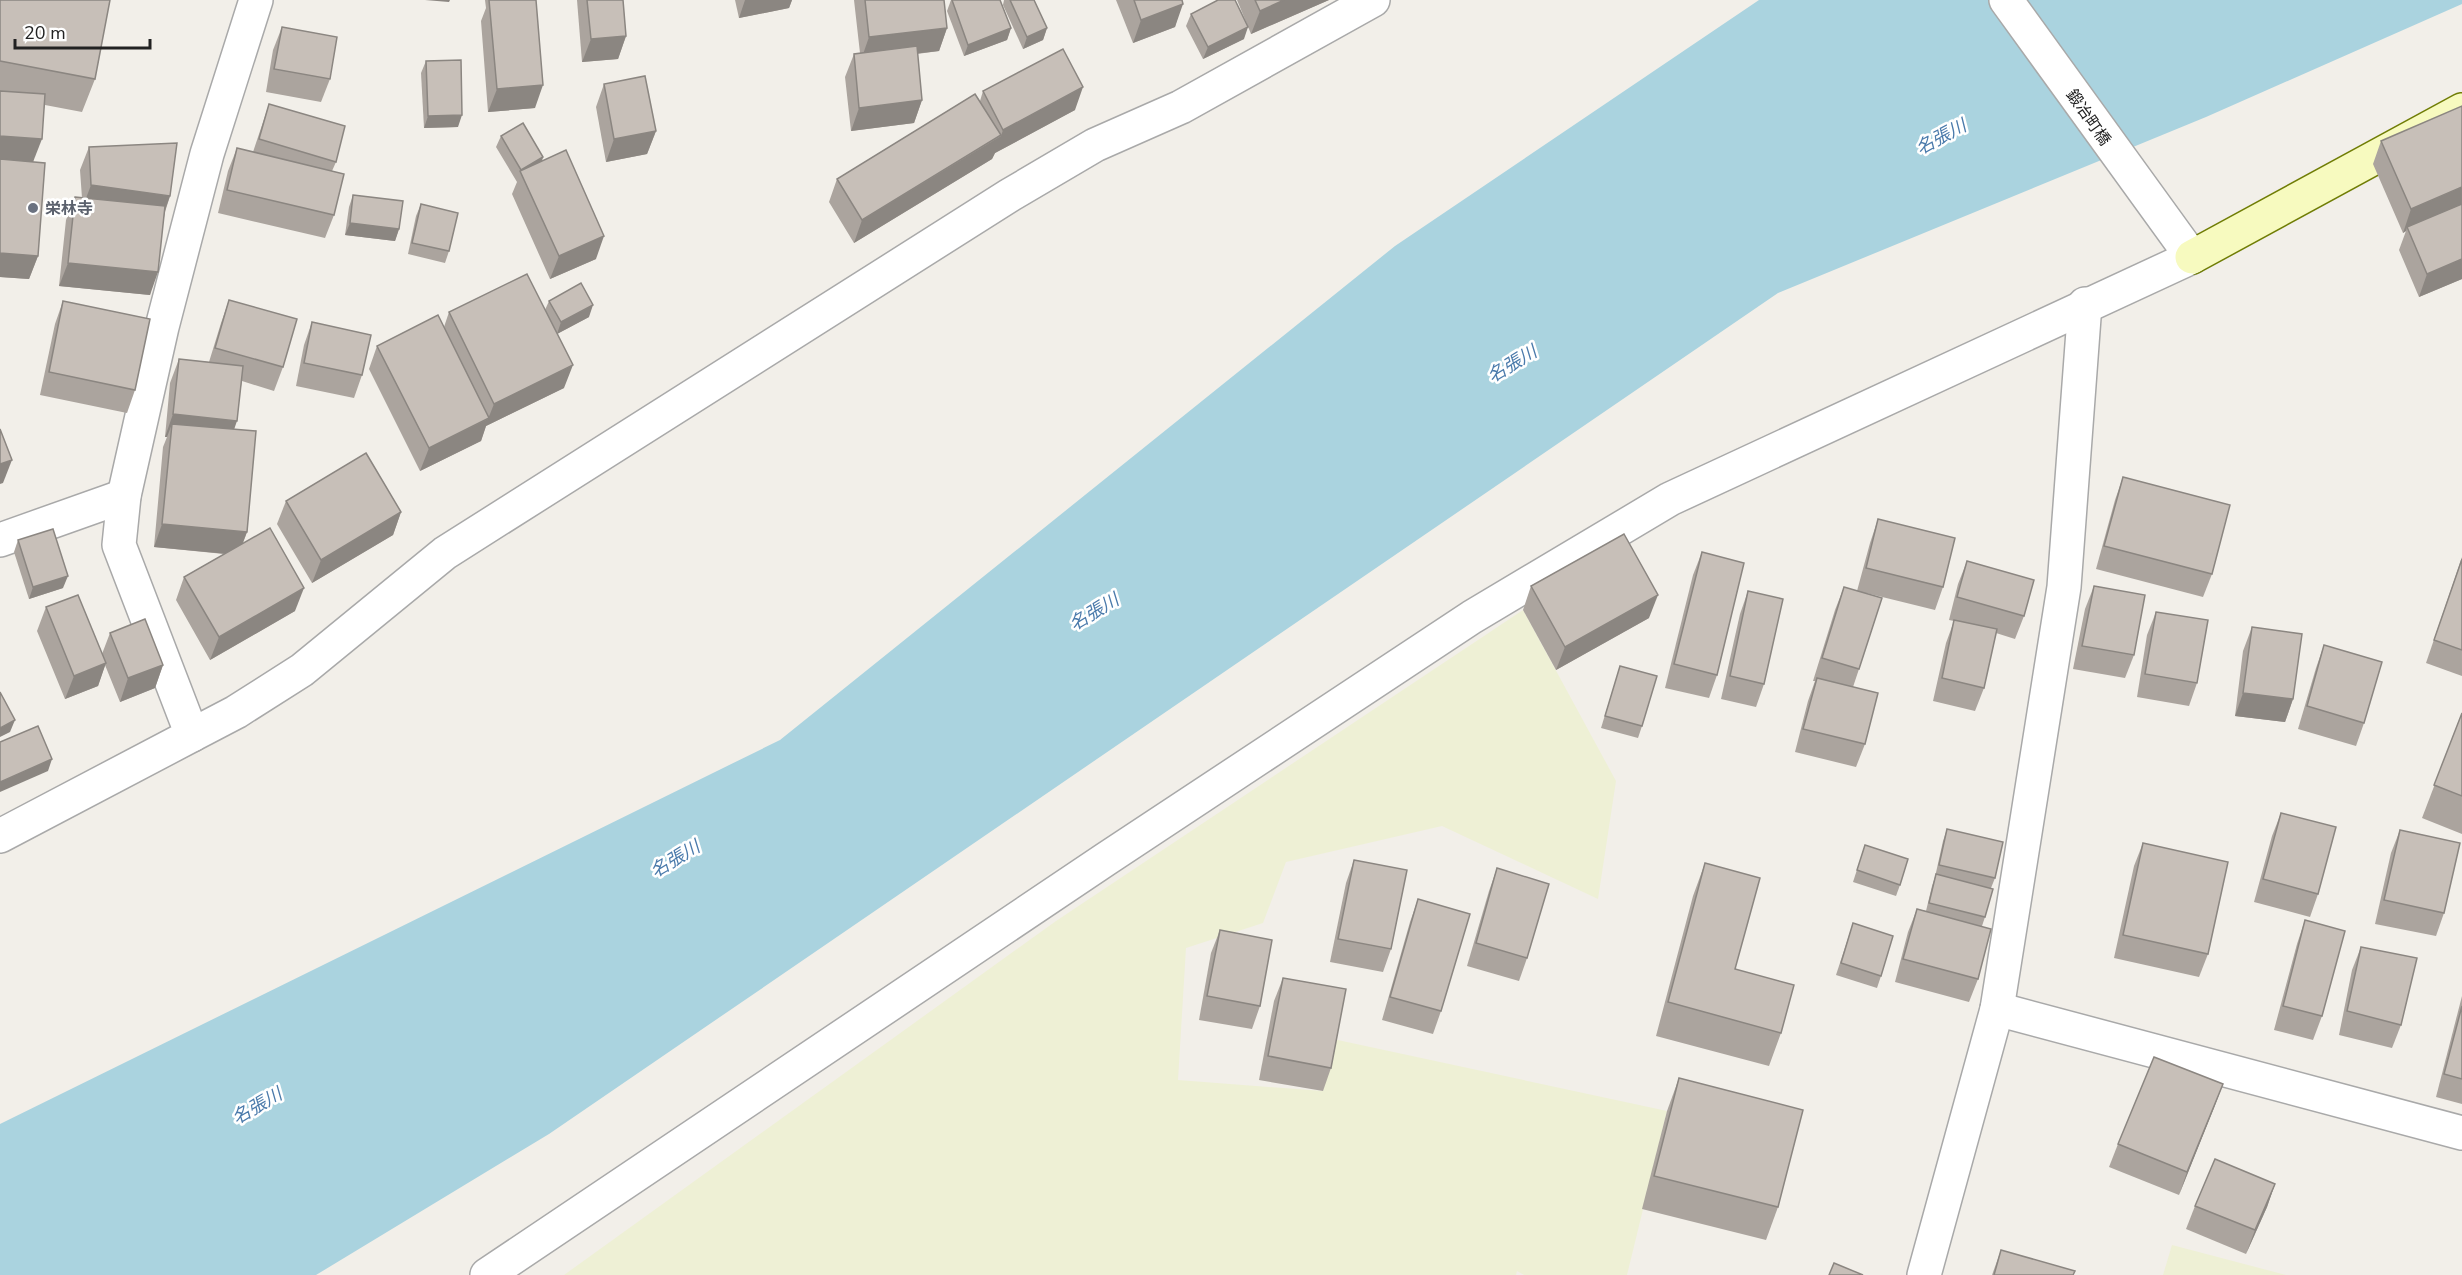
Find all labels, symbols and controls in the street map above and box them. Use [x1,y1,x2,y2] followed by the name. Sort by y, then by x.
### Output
[15,12,150,50] scale bar
[24,21,66,45] text: 20 m
[2061,85,2116,150] street label: 鍛冶町橋
[1912,113,1972,160] water label: 名張川
[45,198,93,220] place label: 栄林寺
[26,201,40,215] marker: 栄林寺
[1483,339,1543,388] water label: 名張川
[1065,587,1125,636] water label: 名張川
[646,834,706,883] water label: 名張川
[228,1081,288,1130] water label: 名張川

